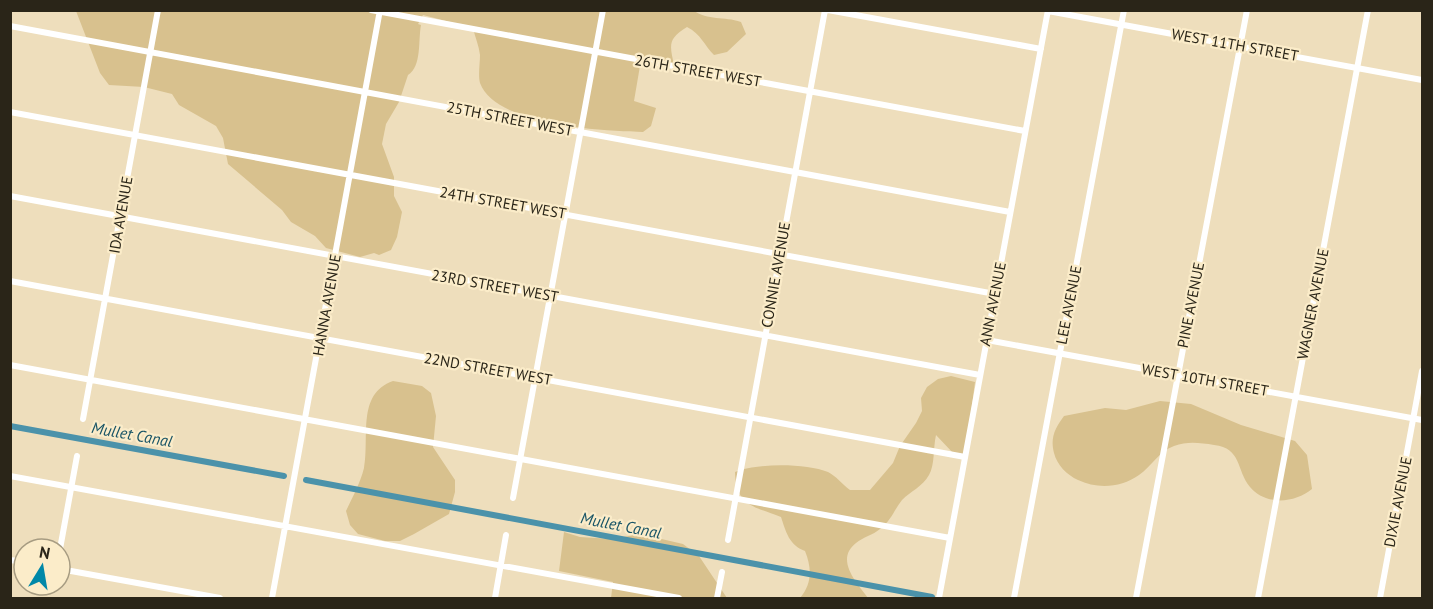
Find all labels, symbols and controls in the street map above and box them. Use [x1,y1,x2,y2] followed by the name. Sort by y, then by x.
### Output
[1170,24,1301,65] street label: WEST 11TH STREET
[633,50,764,91] street label: 26TH STREET WEST
[445,97,576,140] street label: 25TH STREET WEST
[104,175,137,255] street label: IDA AVENUE
[438,182,569,223] street label: 24TH STREET WEST
[757,221,794,329] street label: CONNIE AVENUE
[1292,247,1333,361] street label: WAGNER AVENUE
[308,252,345,357] street label: HANNA AVENUE
[975,260,1010,347] street label: ANN AVENUE
[1173,260,1208,349] street label: PINE AVENUE
[1052,264,1085,346] street label: LEE AVENUE
[430,265,561,306] street label: 23RD STREET WEST
[423,348,554,389] street label: 22ND STREET WEST
[1140,359,1271,400] street label: WEST 10TH STREET
[90,417,175,451] water label: Mullet Canal
[1379,455,1416,549] street label: DIXIE AVENUE
[579,507,664,543] water label: Mullet Canal
[12,537,72,597] north arrow
[38,541,52,563] text: N

